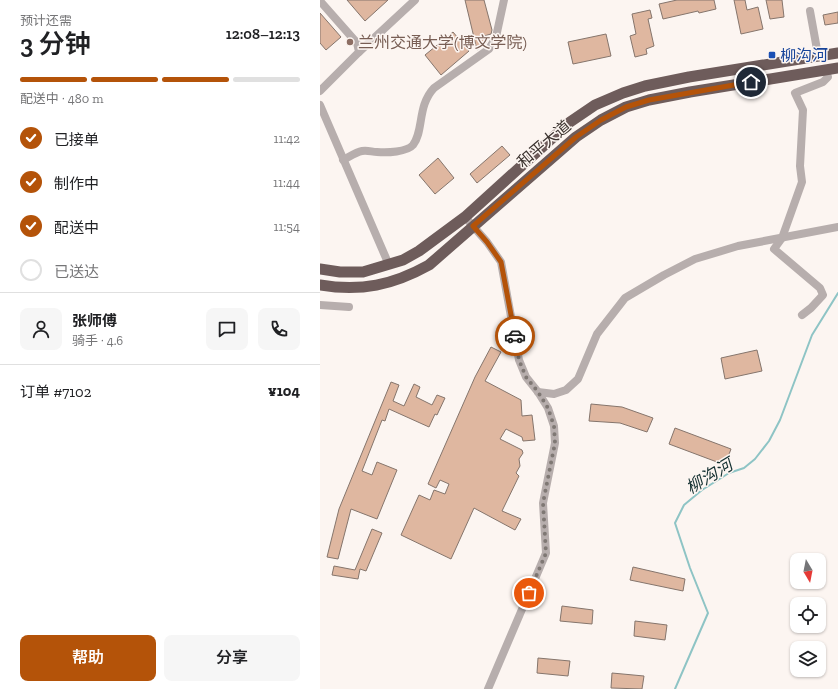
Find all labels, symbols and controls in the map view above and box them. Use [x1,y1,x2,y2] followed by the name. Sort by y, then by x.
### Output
[20,13,72,28] text: 预计还需
[226,25,300,43] text: 12:08–12:13
[20,28,91,60] text: 3 分钟
[358,33,527,52] place label: 兰州交通大学(博文学院)
[345,37,355,47] marker: 兰州交通大学(博文学院)
[780,46,828,65] place label: 柳沟河
[767,50,777,60] marker: 柳沟河
[734,65,768,99] pin
[740,71,762,93] icon: home
[20,91,103,106] text: 配送中 · 480 m
[513,116,575,172] street label: 和平大道
[20,127,42,149] icon: check
[54,131,99,149] text: 已接单
[273,131,300,146] text: 11:42
[20,171,42,193] icon: check
[54,175,99,193] text: 制作中
[273,175,300,190] text: 11:44
[20,215,42,237] icon: check
[54,219,99,237] text: 配送中
[273,219,300,234] text: 11:54
[54,263,99,281] text: 已送达
[20,308,62,350] button: person
[206,308,248,350] button: chat
[258,308,300,350] button: phone
[72,312,117,330] text: 张师傅
[495,316,535,356] courier
[504,325,526,347] icon: car
[72,333,123,348] text: 骑手 · 4.6
[268,382,300,400] text: ¥104
[20,383,91,401] text: 订单 #7102
[682,453,739,498] water label: 柳沟河
[790,553,826,589] north arrow
[790,553,826,677] map controls
[512,576,546,610] pin
[518,582,540,604] icon: bag
[790,597,826,633] button: locate
[20,635,156,681] button: 帮助
[164,635,300,681] button: 分享
[790,641,826,677] button: layers

